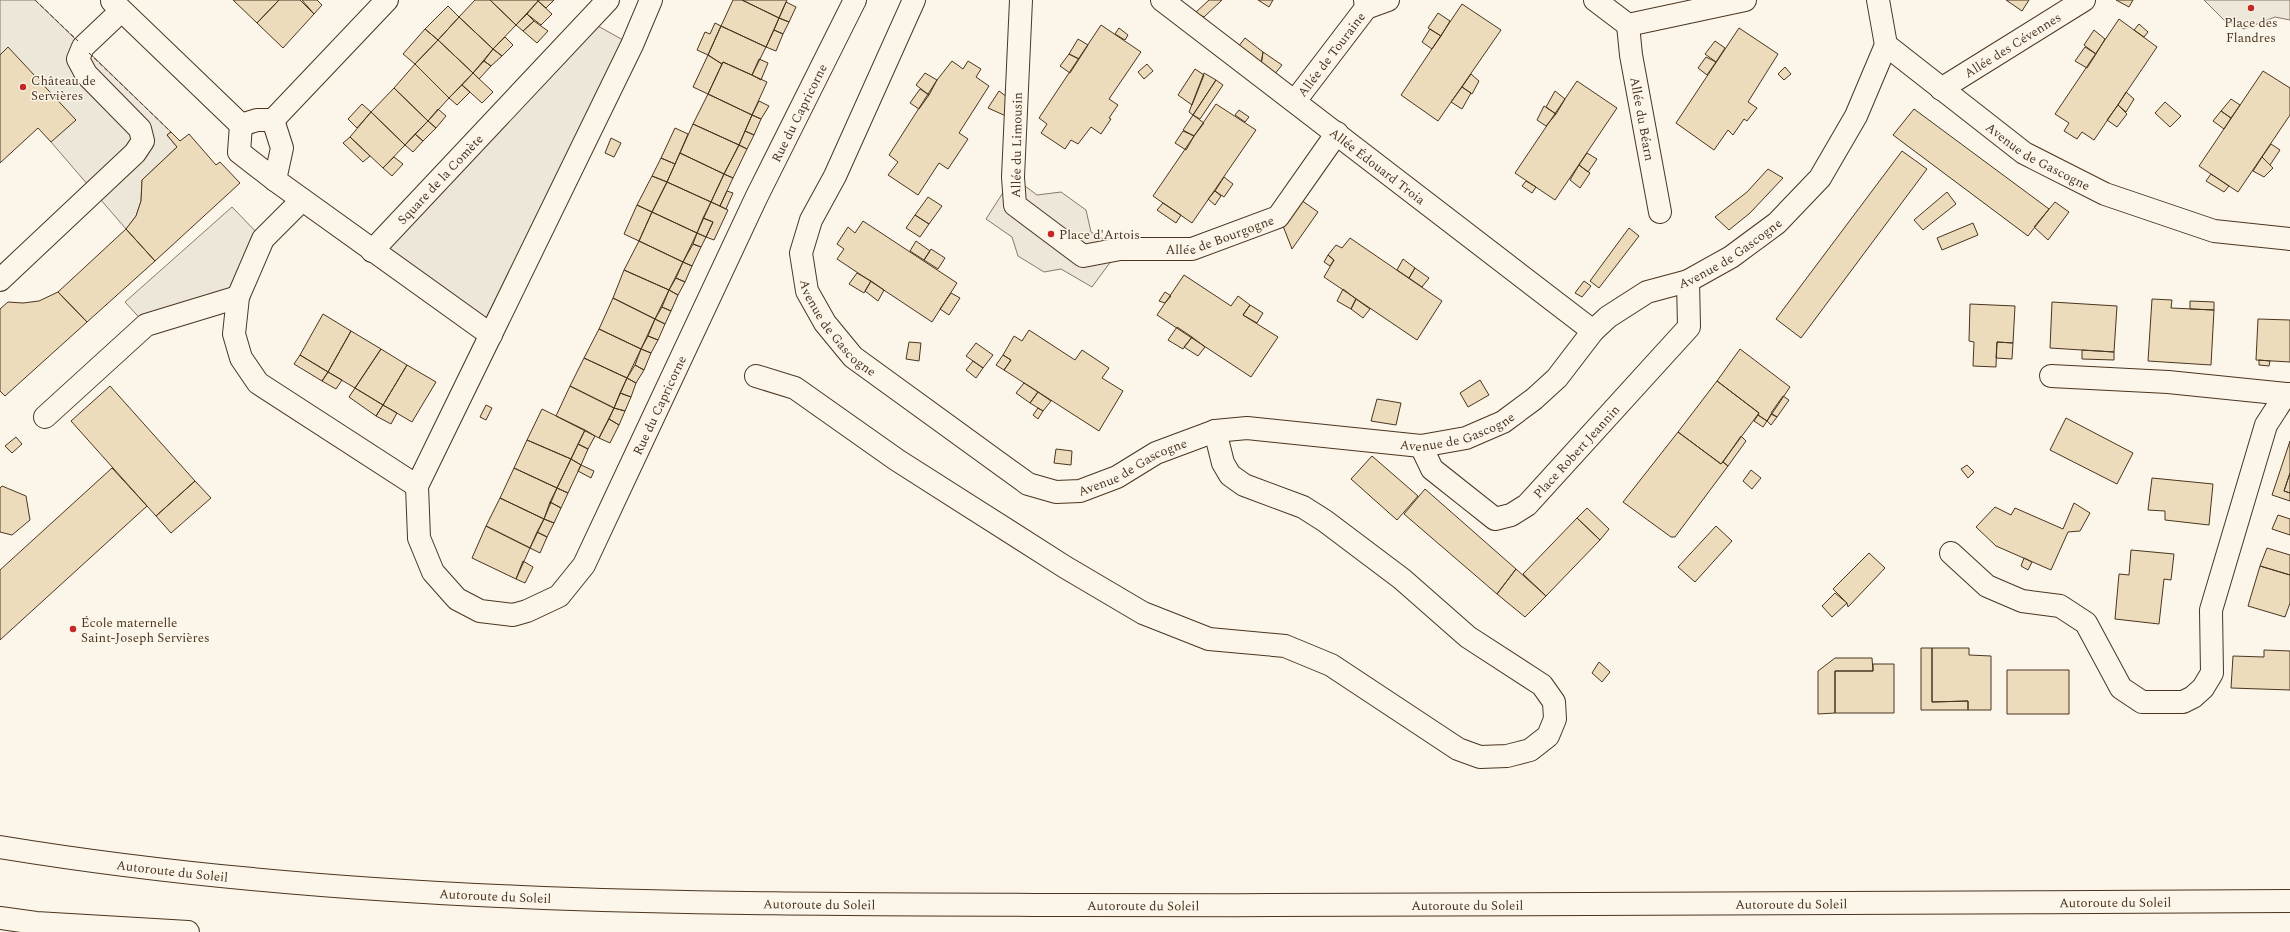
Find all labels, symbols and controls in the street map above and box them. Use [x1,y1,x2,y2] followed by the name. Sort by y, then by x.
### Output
[2246,3,2256,13] marker: Place des Flandres
[1293,8,1370,101] street label: Allée de Touraine
[1960,8,2065,83] street label: Allée des Cévennes
[2224,13,2278,48] place label: Place des Flandres
[766,60,833,166] street label: Rue du Capricorne
[31,71,96,106] place label: Château de Servières
[1624,75,1659,163] street label: Allée du Béarn
[18,82,28,92] marker: Château de Servières
[1006,91,1028,198] street label: Allée du Limousin
[1981,118,2093,196] street label: Avenue de Gascogne
[1325,123,1430,210] street label: Allée Édouard Troia
[393,130,488,229] street label: Square de la Comète
[1166,210,1277,260] street label: Allée de Bourgogne
[1677,214,1787,294] street label: Avenue de Gascogne
[1059,225,1140,245] place label: Place d'Artois
[1046,229,1056,239] marker: Place d'Artois
[794,278,880,382] street label: Avenue de Gascogne
[628,352,692,459] street label: Rue du Capricorne
[1529,400,1625,503] street label: Place Robert Jeannin
[1399,408,1519,457] street label: Avenue de Gascogne
[1075,433,1190,502] street label: Avenue de Gascogne
[81,613,210,648] place label: École maternelle Saint-Joseph Servières
[68,624,78,634] marker: École maternelle Saint-Joseph Servières
[115,855,229,888] street label: Autoroute du Soleil
[439,884,552,909] street label: Autoroute du Soleil
[2059,893,2172,913] street label: Autoroute du Soleil
[763,894,876,915] street label: Autoroute du Soleil
[1735,894,1848,915] street label: Autoroute du Soleil
[1087,896,1199,916] street label: Autoroute du Soleil
[1411,896,1523,916] street label: Autoroute du Soleil

